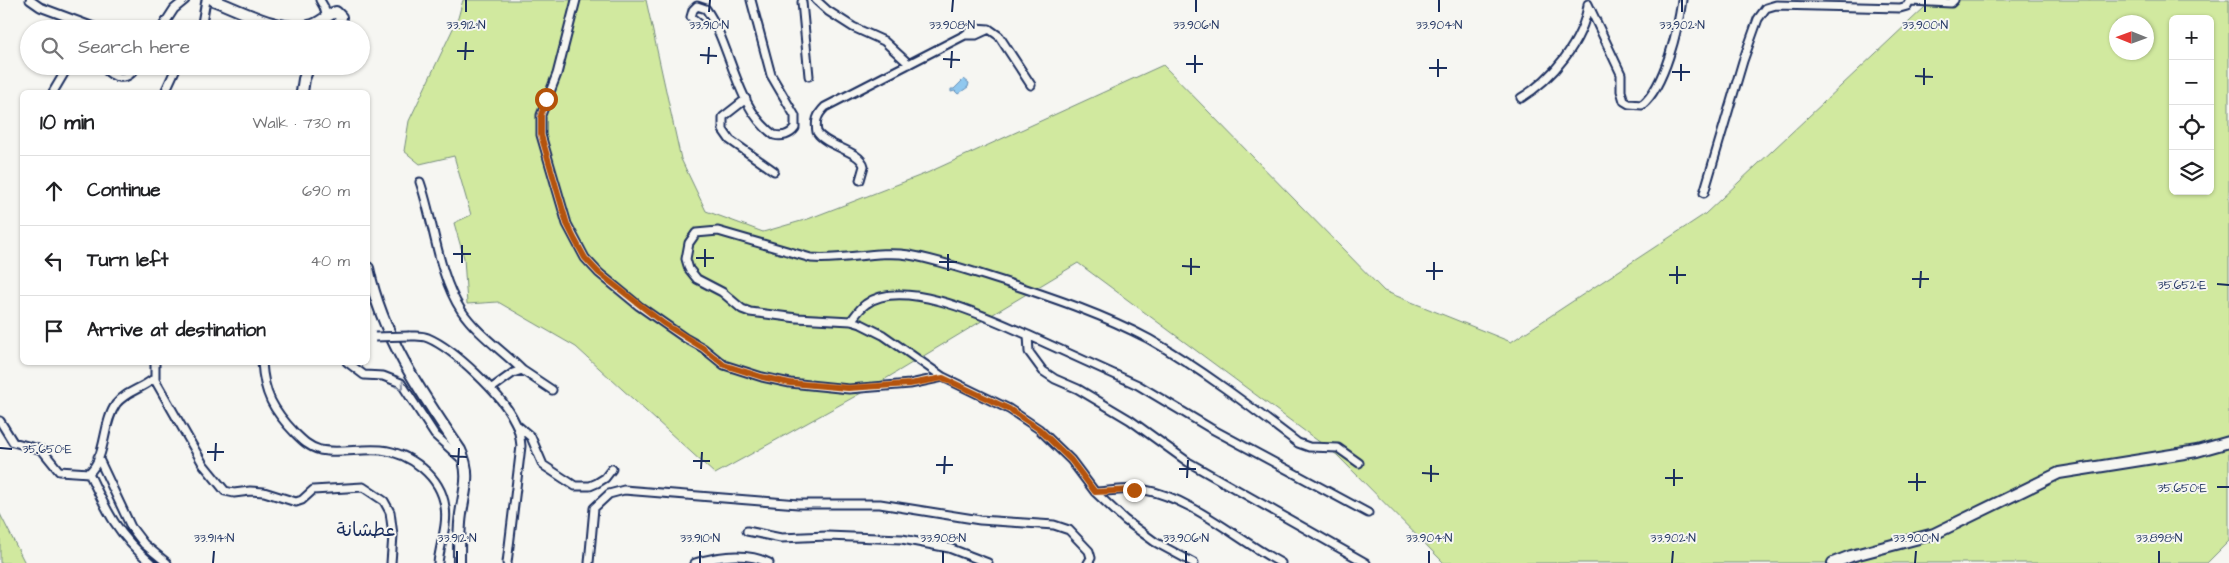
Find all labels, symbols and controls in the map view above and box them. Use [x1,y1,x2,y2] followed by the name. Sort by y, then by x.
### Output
[2109,15,2154,60] north arrow
[2169,15,2214,195] map controls
[2169,15,2214,60] button: +
[446,17,486,34] text: 33.912°N
[689,17,729,34] text: 33.910°N
[929,17,976,34] text: 33.908°N
[1173,17,1219,34] text: 33.906°N
[1416,17,1463,34] text: 33.904°N
[1659,17,1705,34] text: 33.902°N
[1902,17,1948,34] text: 33.900°N
[20,20,370,75] search box
[38,34,66,62] icon: search
[78,34,190,61] text: Search here
[2169,60,2214,105] button: −
[535,88,558,111] route start
[2169,105,2214,150] button: locate
[40,108,94,137] text: 10 min
[252,112,350,134] text: Walk · 730 m
[2169,150,2214,195] button: layers
[40,177,68,205] icon: ahead
[87,177,161,204] text: Continue
[302,180,350,202] text: 690 m
[40,247,68,275] icon: left
[87,247,168,274] text: Turn left
[310,250,350,272] text: 40 m
[2158,277,2206,294] text: 35.652°E
[40,317,68,345] icon: arrive
[87,317,266,344] text: Arrive at destination
[395,380,404,389] one-way arrow
[22,441,72,458] text: 35.650°E
[1123,479,1146,502] route end
[2157,480,2207,497] text: 35.650°E
[336,517,396,544] district label: عطشانة
[194,530,235,547] text: 33.914°N
[437,530,477,547] text: 33.912°N
[680,530,720,547] text: 33.910°N
[920,530,967,547] text: 33.908°N
[1163,530,1209,547] text: 33.906°N
[1406,530,1453,547] text: 33.904°N
[1650,530,1696,547] text: 33.902°N
[1893,530,1939,547] text: 33.900°N
[2136,530,2183,547] text: 33.898°N

